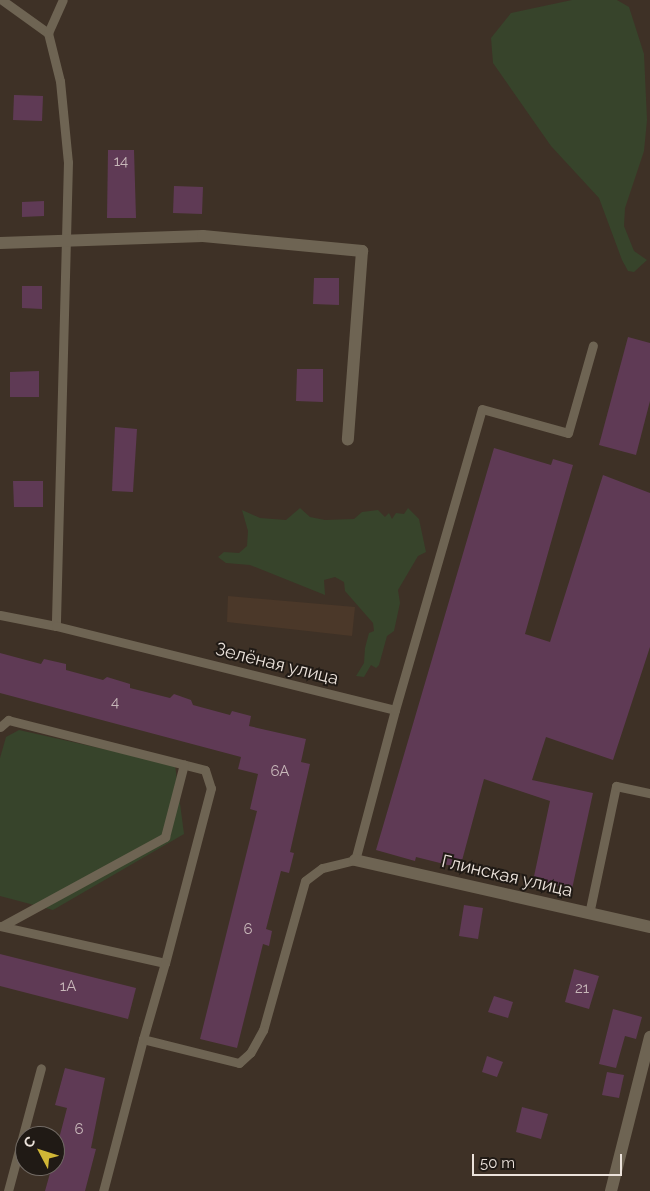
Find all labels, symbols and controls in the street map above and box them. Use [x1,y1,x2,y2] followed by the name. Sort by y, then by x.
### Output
[114,153,128,171] house number: 14
[213,638,341,690] street label: Зелёная улица
[111,694,119,712] house number: 4
[271,763,289,781] house number: 6А
[439,850,575,902] street label: Глинская улица
[243,921,253,939] house number: 6
[60,978,76,996] house number: 1А
[575,980,589,998] house number: 21
[74,1121,84,1139] house number: 6
[15,1126,65,1176] north arrow
[20,1133,38,1151] text: С
[475,1144,625,1176] scale bar
[480,1154,515,1172] text: 50 m

